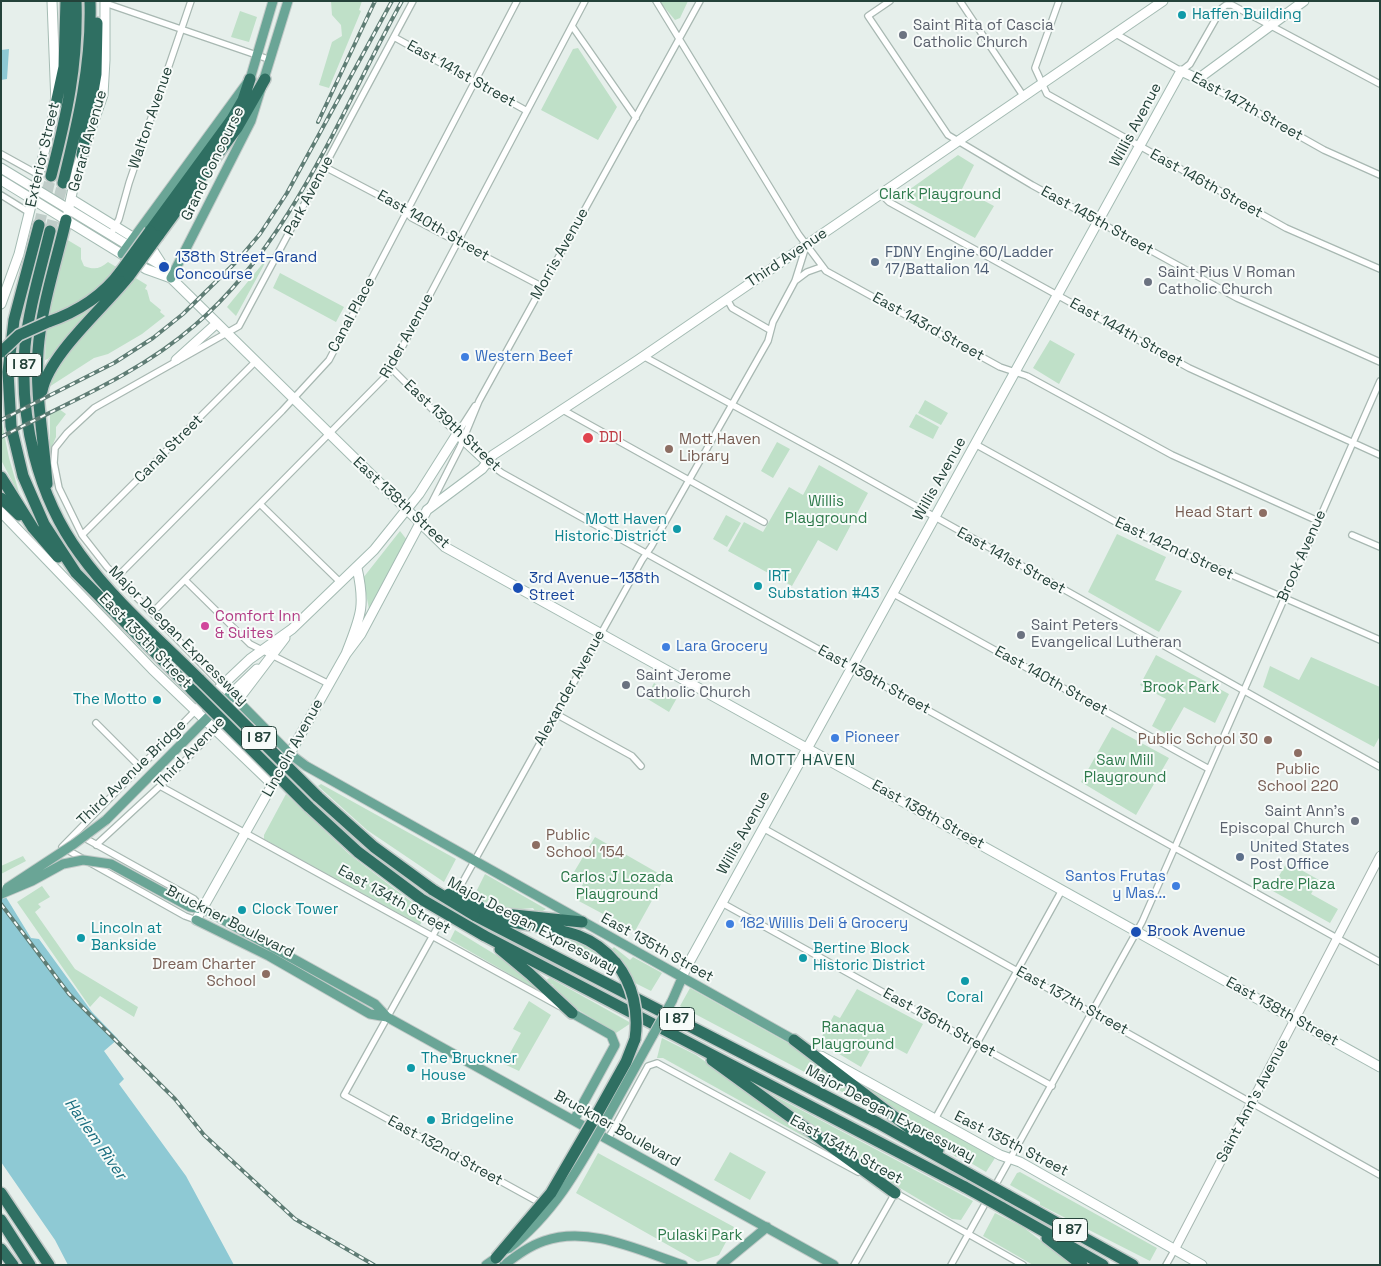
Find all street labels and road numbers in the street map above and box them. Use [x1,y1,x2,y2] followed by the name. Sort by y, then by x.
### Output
[404,37,518,111] street label: East 141st Street
[125,64,177,172] street label: Walton Avenue
[1188,69,1306,145] street label: East 147th Street
[1106,80,1166,170] street label: Willis Avenue
[65,88,111,194] street label: Gerard Avenue
[22,101,64,209] street label: Exterior Street
[178,104,248,224] street label: Grand Concourse
[1146,146,1266,222] street label: East 146th Street
[280,153,338,239] street label: Park Avenue
[1038,183,1156,259] street label: East 145th Street
[374,187,492,265] street label: East 140th Street
[527,205,593,303] street label: Morris Avenue
[743,224,831,292] street label: Third Avenue
[325,274,379,356] street label: Canal Place
[869,289,987,365] street label: East 143rd Street
[376,290,438,382] street label: Rider Avenue
[1066,295,1186,371] street label: East 144th Street
[6,354,42,376] road number: I 87
[400,377,504,475] street label: East 139th Street
[131,411,207,487] street label: Canal Street
[910,434,970,524] street label: Willis Avenue
[349,453,453,553] street label: East 138th Street
[1274,507,1330,605] street label: Brook Avenue
[1112,514,1236,584] street label: East 142nd Street
[954,524,1068,598] street label: East 141st Street
[105,563,251,709] street label: Major Deegan Expressway
[95,590,195,692] street label: East 135th Street
[531,627,609,749] street label: Alexander Avenue
[815,642,933,718] street label: East 139th Street
[991,642,1111,720] street label: East 140th Street
[259,696,327,800] street label: Lincoln Avenue
[151,713,229,793] street label: Third Avenue
[74,716,190,830] street label: Third Avenue Bridge
[242,726,276,750] road number: I 87
[869,777,987,853] street label: East 138th Street
[714,788,774,878] street label: Willis Avenue
[335,862,453,938] street label: East 134th Street
[444,874,620,978] street label: Major Deegan Expressway
[163,882,297,962] street label: Bruckner Boulevard
[598,910,716,986] street label: East 135th Street
[1013,963,1131,1039] street label: East 137th Street
[1223,974,1341,1050] street label: East 138th Street
[880,985,998,1061] street label: East 136th Street
[660,1008,694,1030] road number: I 87
[1213,1036,1293,1166] street label: Saint Ann's Avenue
[802,1062,978,1166] street label: Major Deegan Expressway
[551,1087,683,1171] street label: Bruckner Boulevard
[951,1107,1071,1181] street label: East 135th Street
[384,1112,506,1190] street label: East 132nd Street
[787,1112,905,1188] street label: East 134th Street
[1052,1218,1088,1242] road number: I 87

